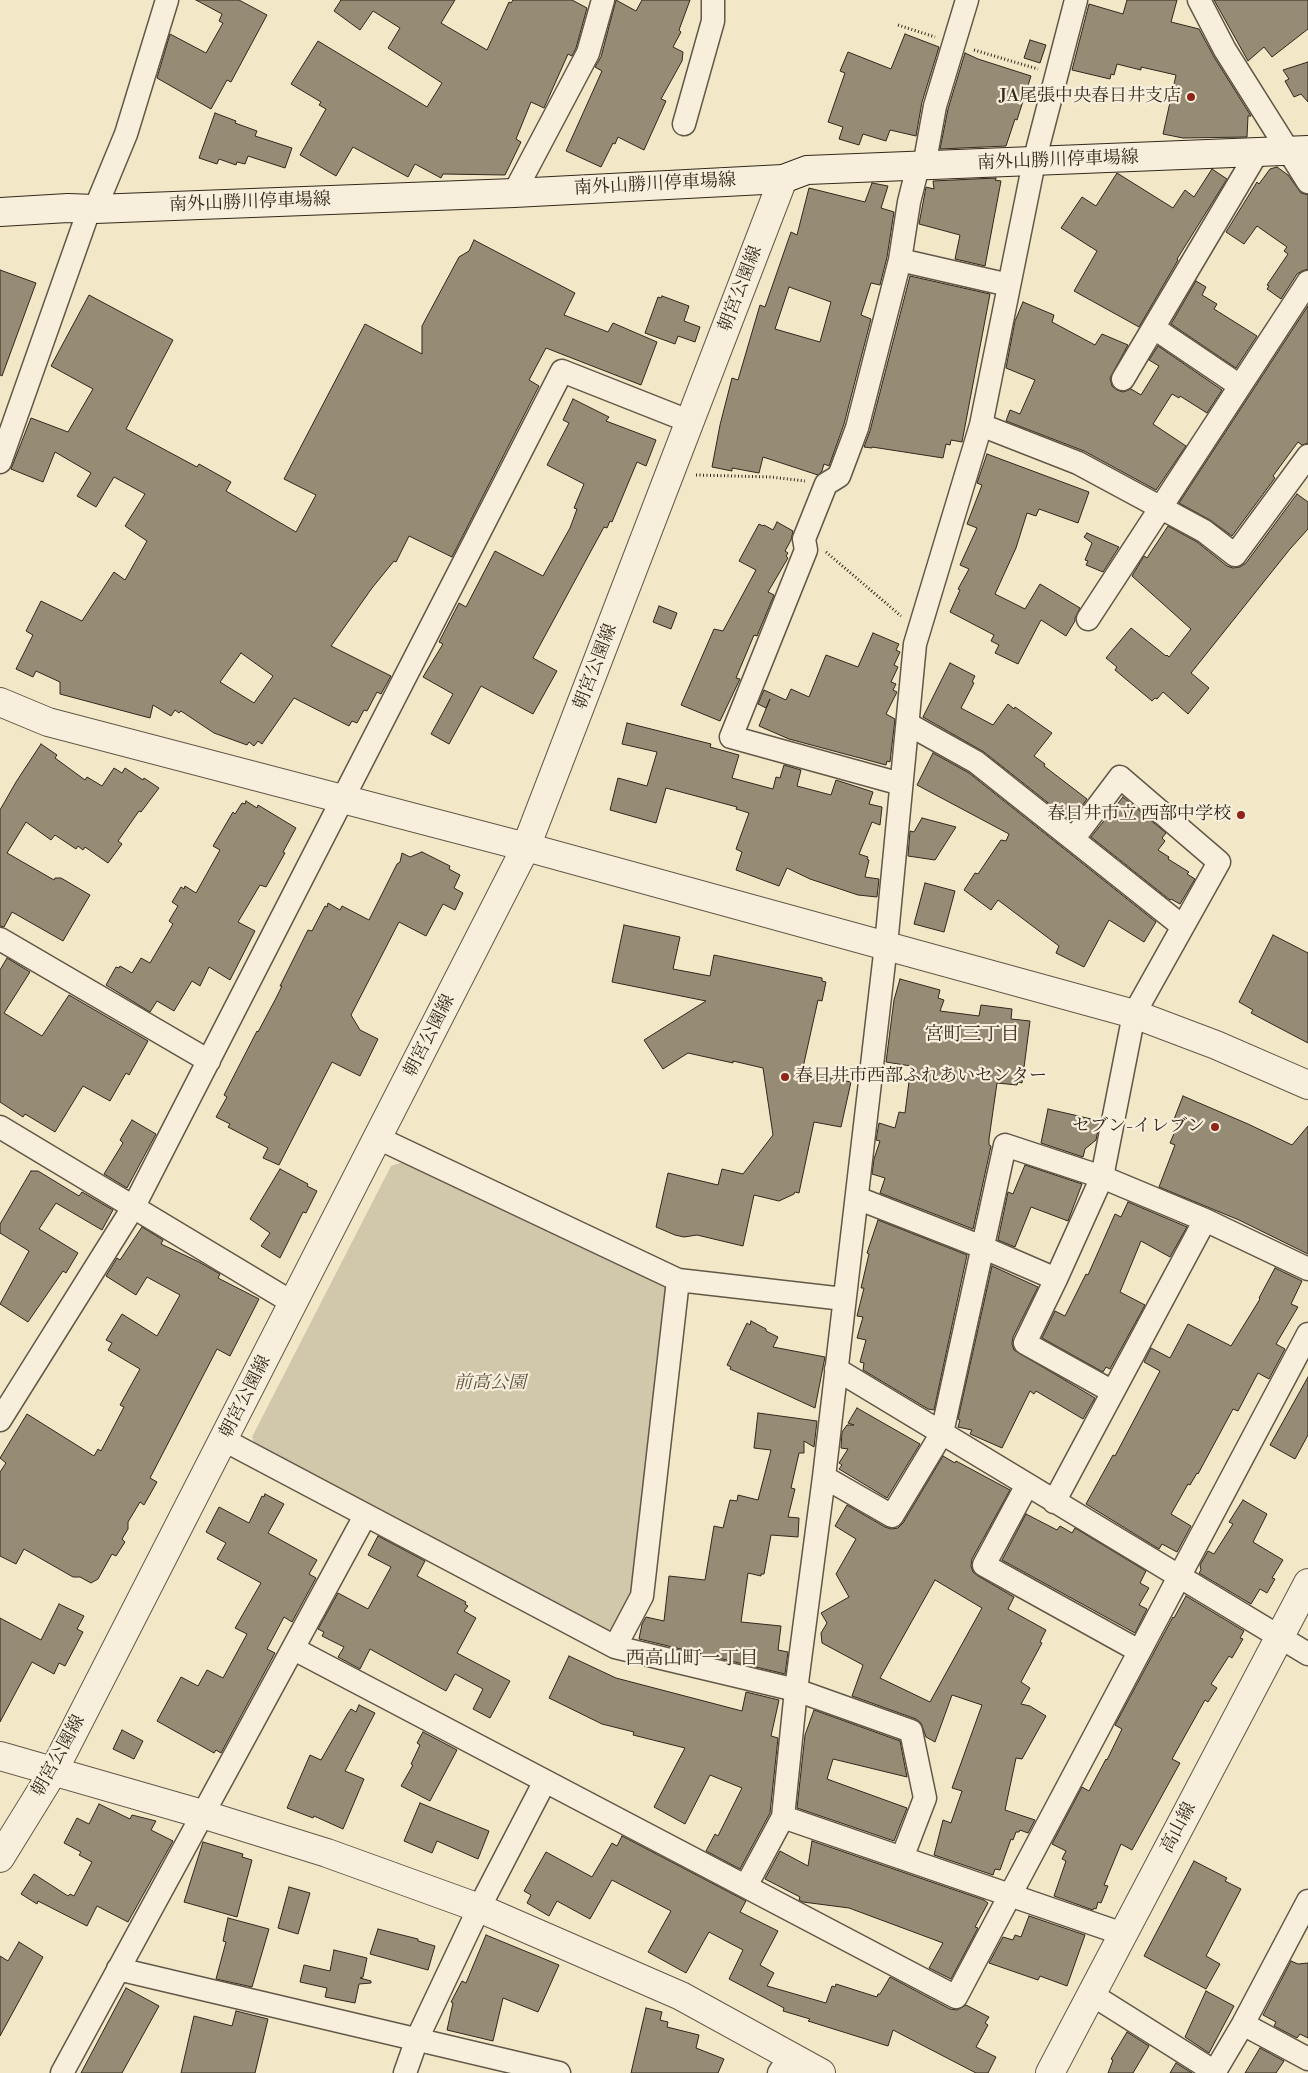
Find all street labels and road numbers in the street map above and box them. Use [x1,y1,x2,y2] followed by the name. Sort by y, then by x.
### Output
[977,147,1139,175] street label: 南外山勝川停車場線
[574,170,736,200] street label: 南外山勝川停車場線
[169,189,331,217] street label: 南外山勝川停車場線
[715,243,767,335] street label: 朝宮公園線
[570,621,622,713] street label: 朝宮公園線
[400,991,460,1081] street label: 朝宮公園線
[216,1352,276,1442] street label: 朝宮公園線
[28,1711,90,1801] street label: 朝宮公園線
[1157,1799,1201,1857] street label: 高山線

